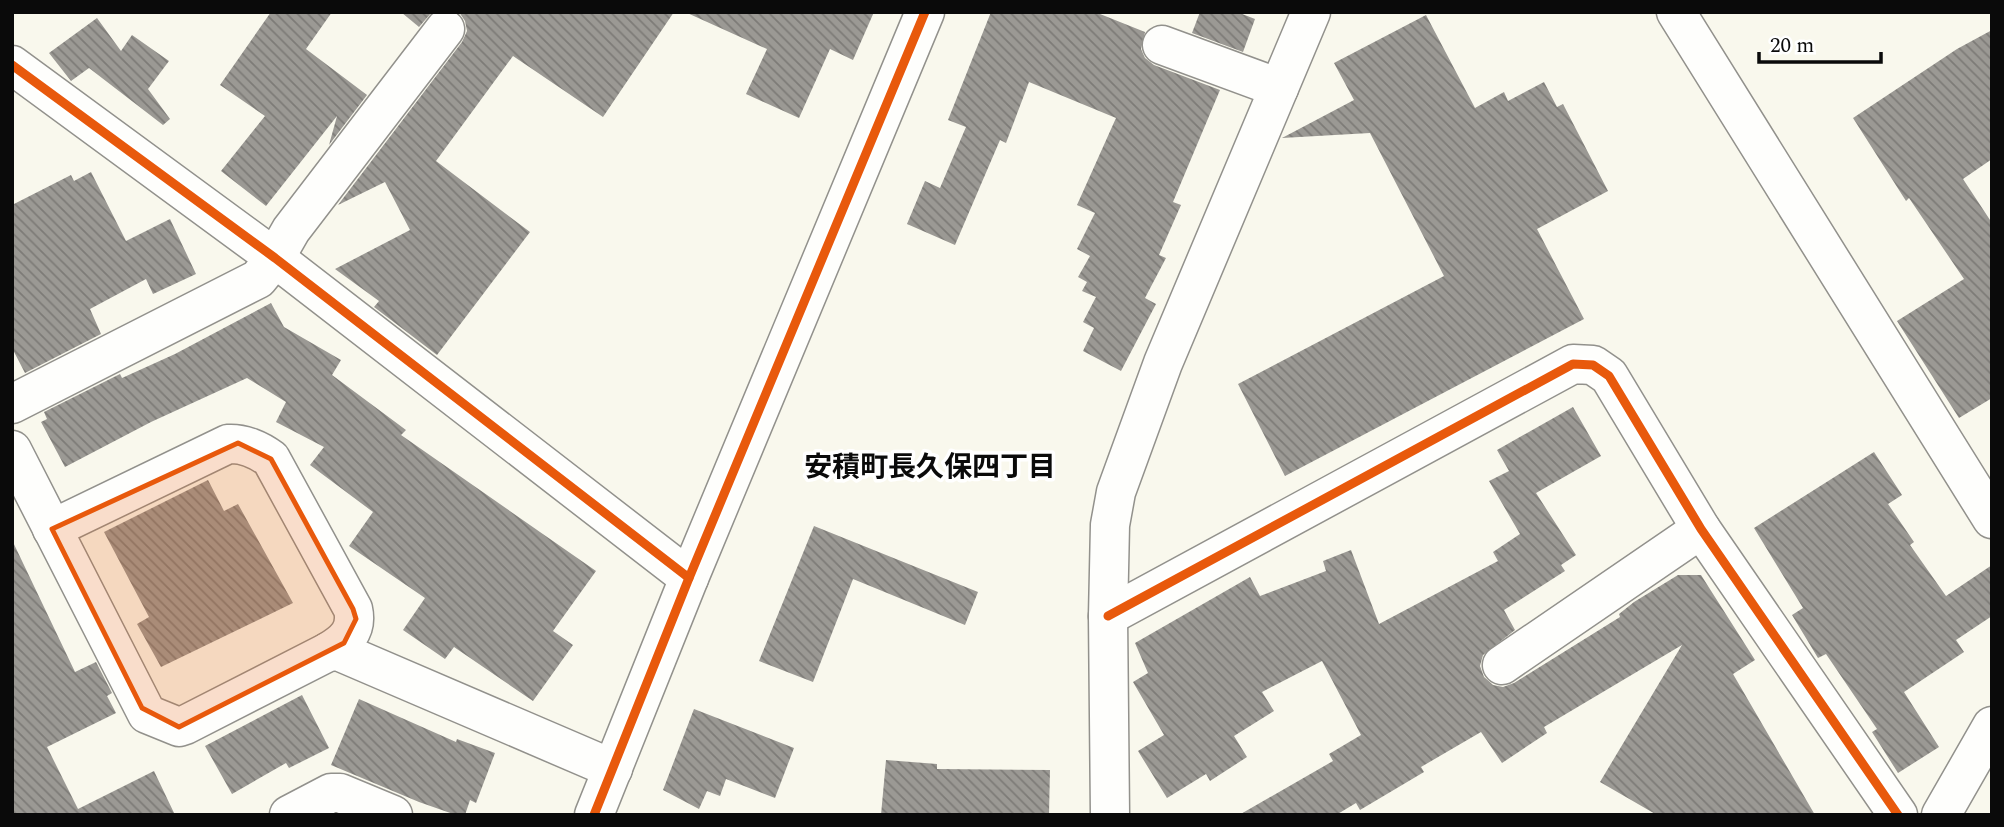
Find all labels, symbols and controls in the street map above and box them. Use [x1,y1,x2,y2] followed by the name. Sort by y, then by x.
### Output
[1759,21,1882,65] scale bar
[1770,30,1814,62] text: 20 m
[804,446,1056,489] district label: 安積町長久保四丁目

